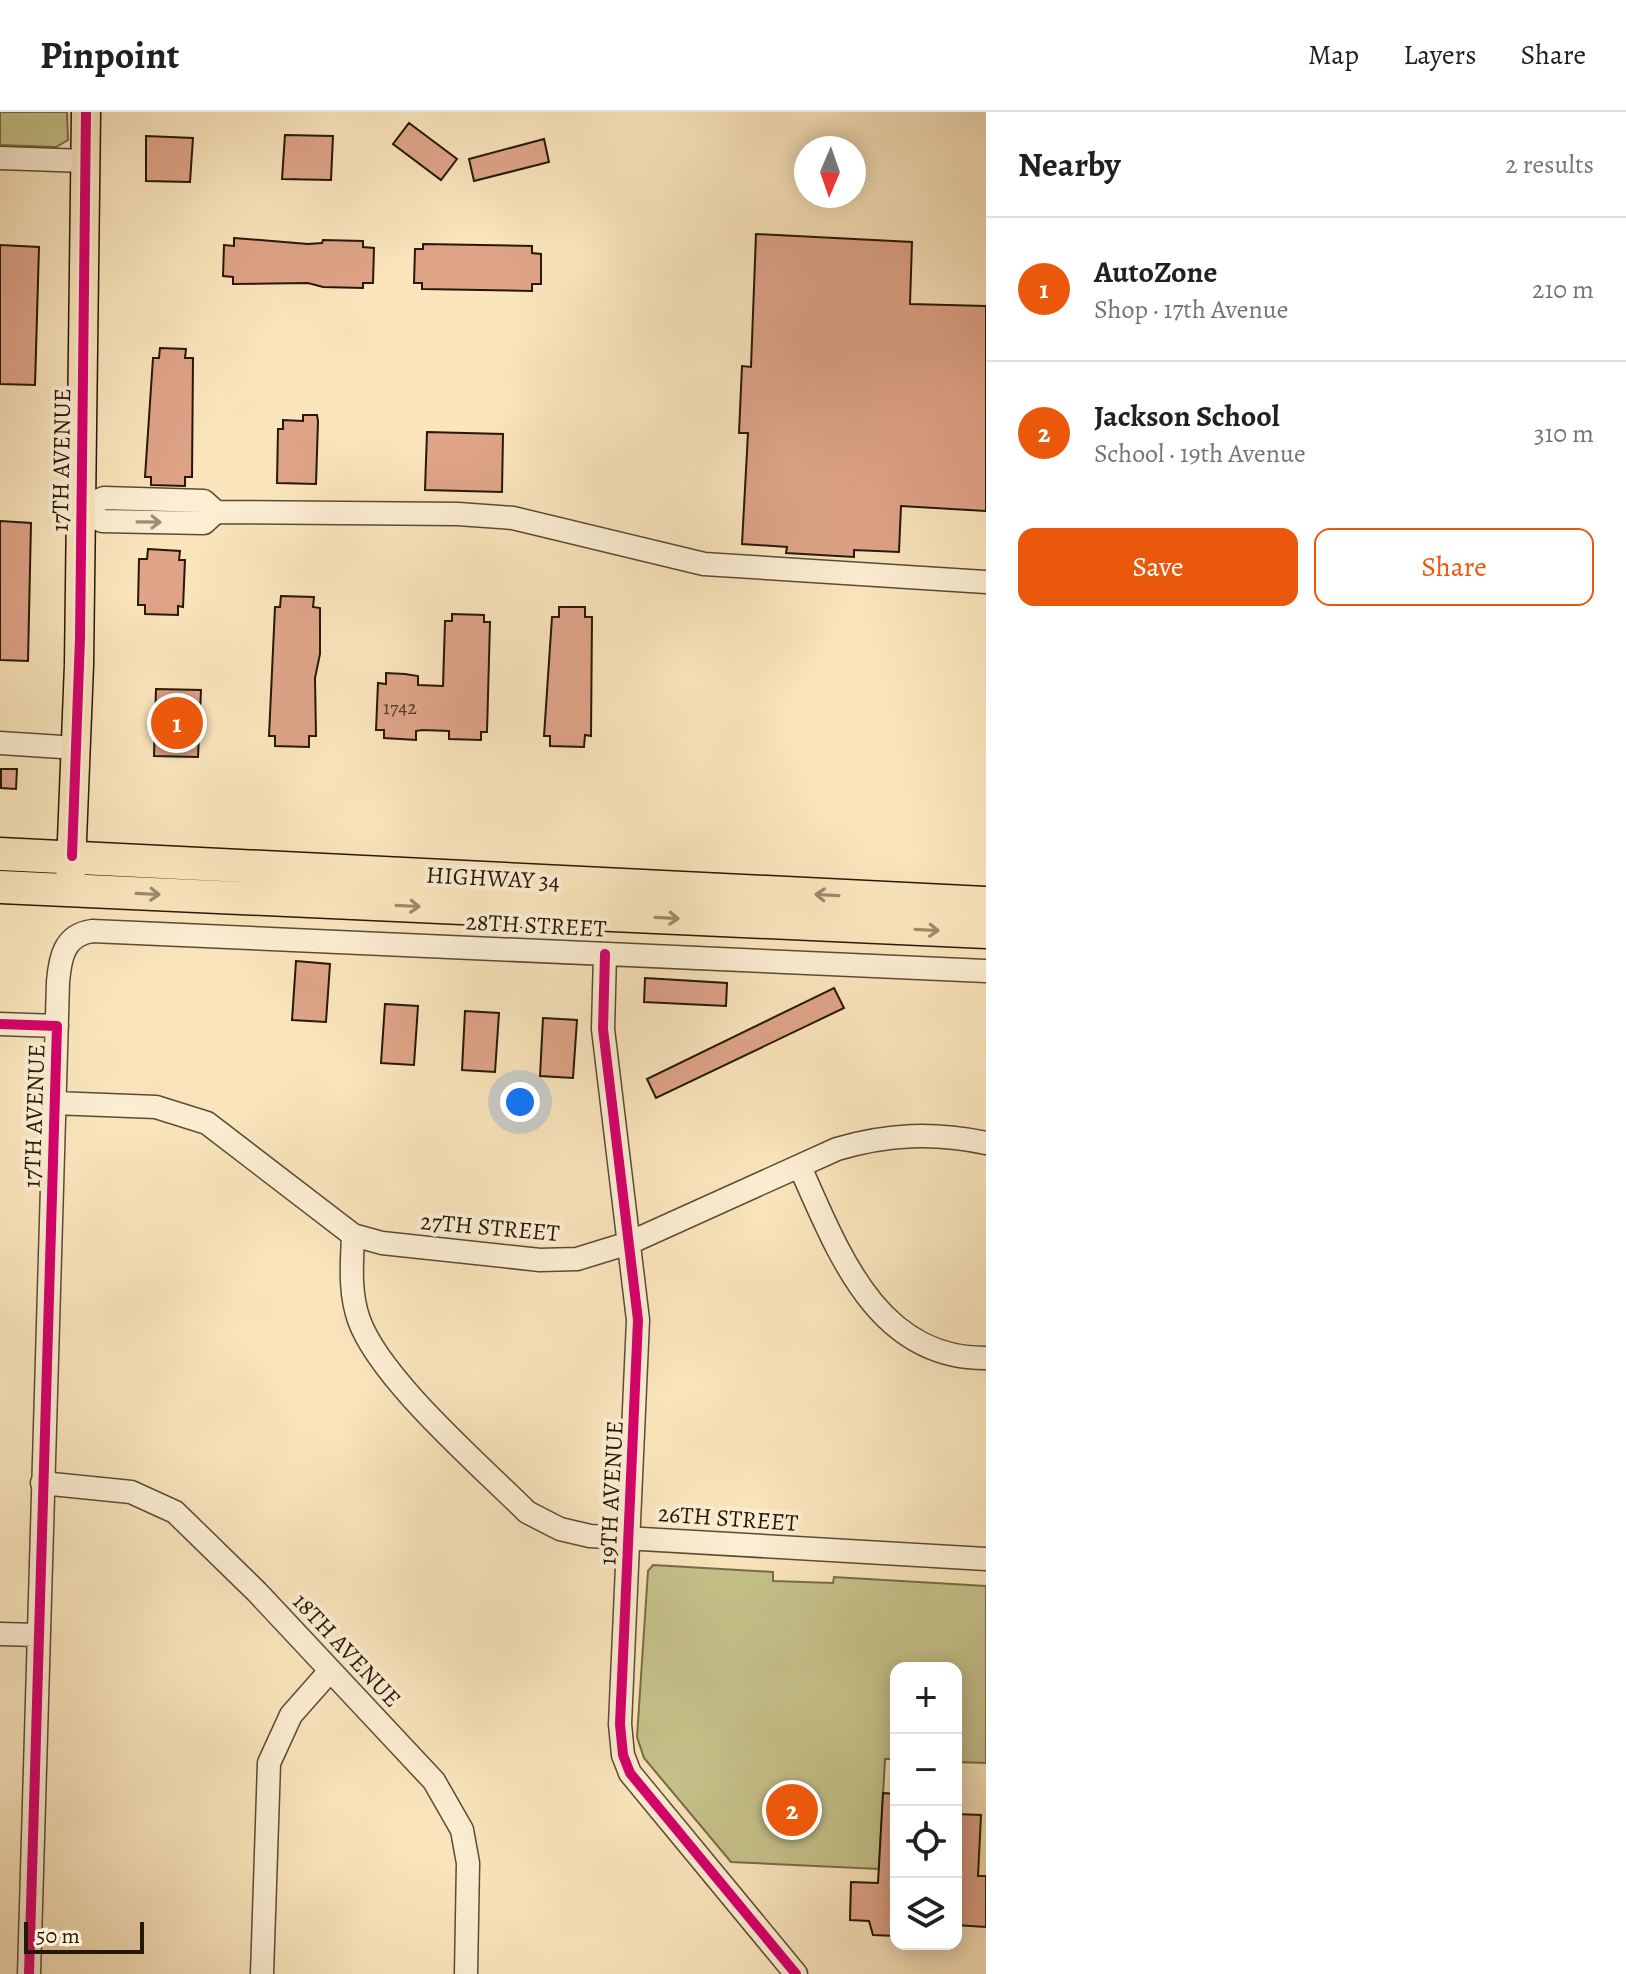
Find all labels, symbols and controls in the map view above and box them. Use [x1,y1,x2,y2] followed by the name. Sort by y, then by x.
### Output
[40,29,179,81] text: Pinpoint
[1308,36,1359,74] text: Map
[1403,36,1476,74] text: Layers
[1520,36,1586,74] text: Share
[794,136,866,208] north arrow
[1018,141,1121,188] text: Nearby
[1505,147,1594,182] text: 2 results
[1094,252,1217,292] text: AutoZone
[1039,272,1049,307] text: 1
[1532,272,1594,307] text: 210 m
[1094,292,1288,327] text: Shop · 17th Avenue
[44,388,78,532] street label: 17TH AVENUE
[1094,396,1280,436] text: Jackson School
[1038,416,1050,451] text: 2
[1534,416,1594,451] text: 310 m
[1094,436,1306,471] text: School · 19th Avenue
[135,514,162,530] one-way arrow
[1018,528,1298,606] button: Save
[1314,528,1594,606] button: Share
[151,693,203,753] pin: 1
[383,694,417,721] house number: 1742
[425,859,561,897] street label: HIGHWAY 34
[134,886,161,901] one-way arrow
[814,887,841,902] one-way arrow
[394,898,421,913] one-way arrow
[465,905,607,945] street label: 28TH STREET
[653,910,680,925] one-way arrow
[913,922,940,937] one-way arrow
[15,1044,53,1188] street label: 17TH AVENUE
[500,1082,540,1122] your location
[419,1205,561,1249] street label: 27TH STREET
[591,1420,631,1566] street label: 19TH AVENUE
[657,1497,799,1539] street label: 26TH STREET
[286,1586,408,1714] street label: 18TH AVENUE
[890,1662,962,1950] map controls
[890,1662,962,1734] button: +
[890,1734,962,1806] button: −
[766,1780,818,1840] pin: 2
[890,1806,962,1878] button: locate
[890,1878,962,1950] button: layers
[24,1918,144,1954] scale bar
[36,1921,80,1951] text: 50 m

